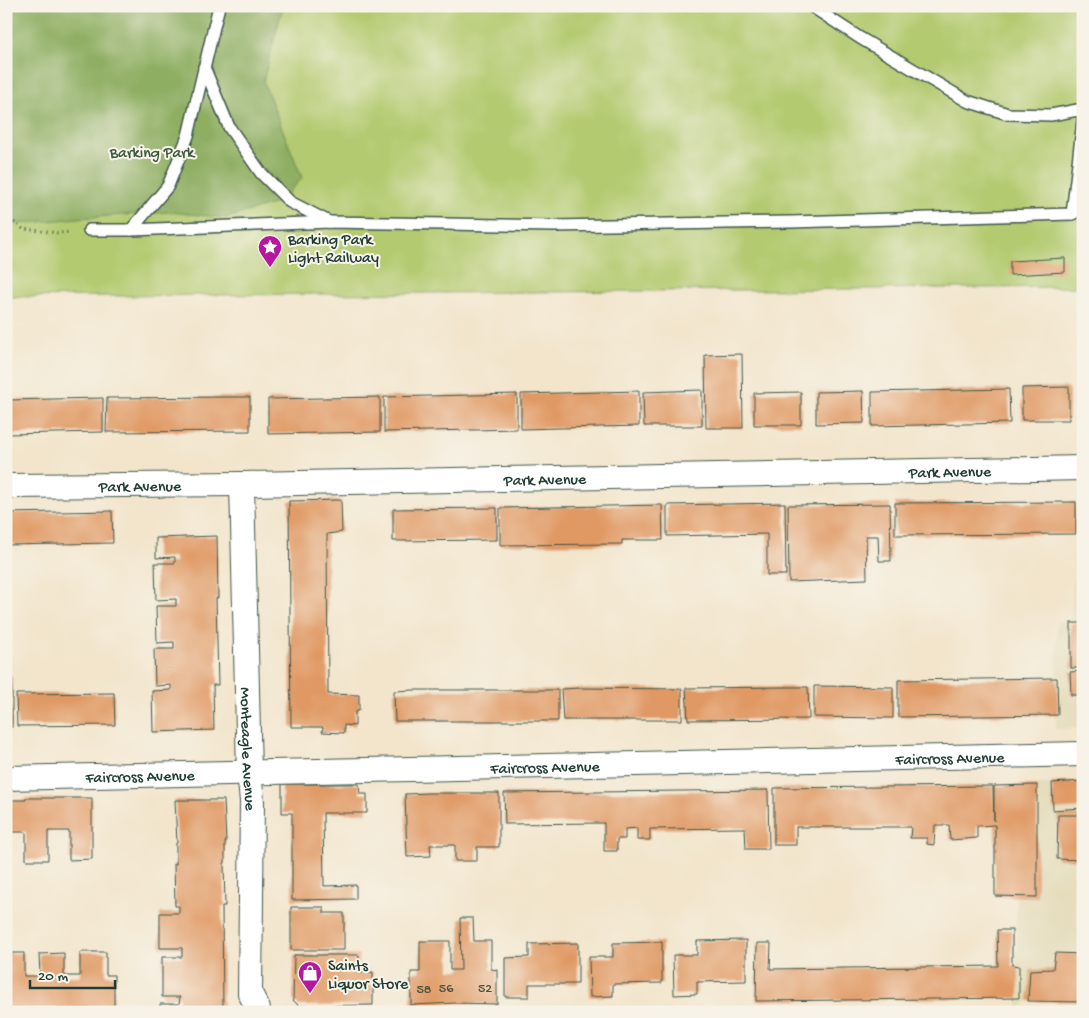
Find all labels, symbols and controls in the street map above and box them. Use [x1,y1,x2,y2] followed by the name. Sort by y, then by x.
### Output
[109,145,196,164] park label: Barking Park
[287,232,379,269] place label: Barking Park Light Railway
[257,234,283,268] place icon: Barking Park Light Railway
[908,464,992,484] street label: Park Avenue
[503,471,587,492] street label: Park Avenue
[98,479,182,498] street label: Park Avenue
[234,687,258,811] street label: Monteagle Avenue
[894,750,1005,771] street label: Faircross Avenue
[489,759,601,780] street label: Faircross Avenue
[84,768,196,789] street label: Faircross Avenue
[30,958,115,990] scale bar
[328,958,409,995] place label: Saints Liquor Store
[297,960,323,994] shop icon: Saints Liquor Store
[38,968,68,986] text: 20 m
[439,981,454,998] house number: 56
[478,981,492,998] house number: 52
[416,982,432,999] house number: 58

